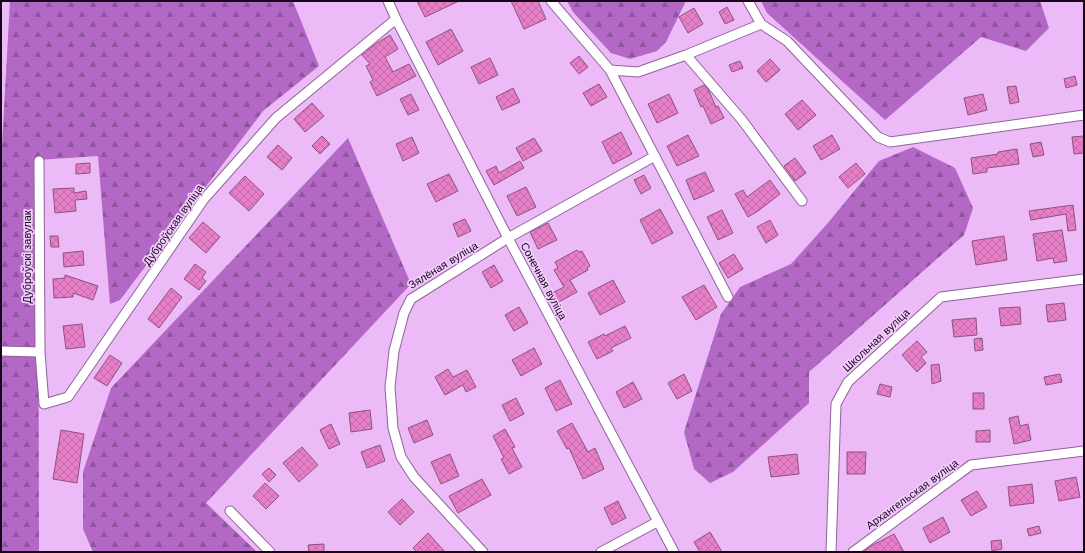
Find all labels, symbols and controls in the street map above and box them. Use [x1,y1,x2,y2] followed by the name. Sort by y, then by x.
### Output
[141,182,207,268] street label: Дуброўская вуліца
[21,210,34,304] street label: Дуброўскі завулак
[406,238,481,292] street label: Зялёная вуліца
[518,240,570,323] street label: Сонечная вуліца
[840,305,913,375] street label: Школьная вуліца
[864,456,962,532] street label: Архангельская вуліца

